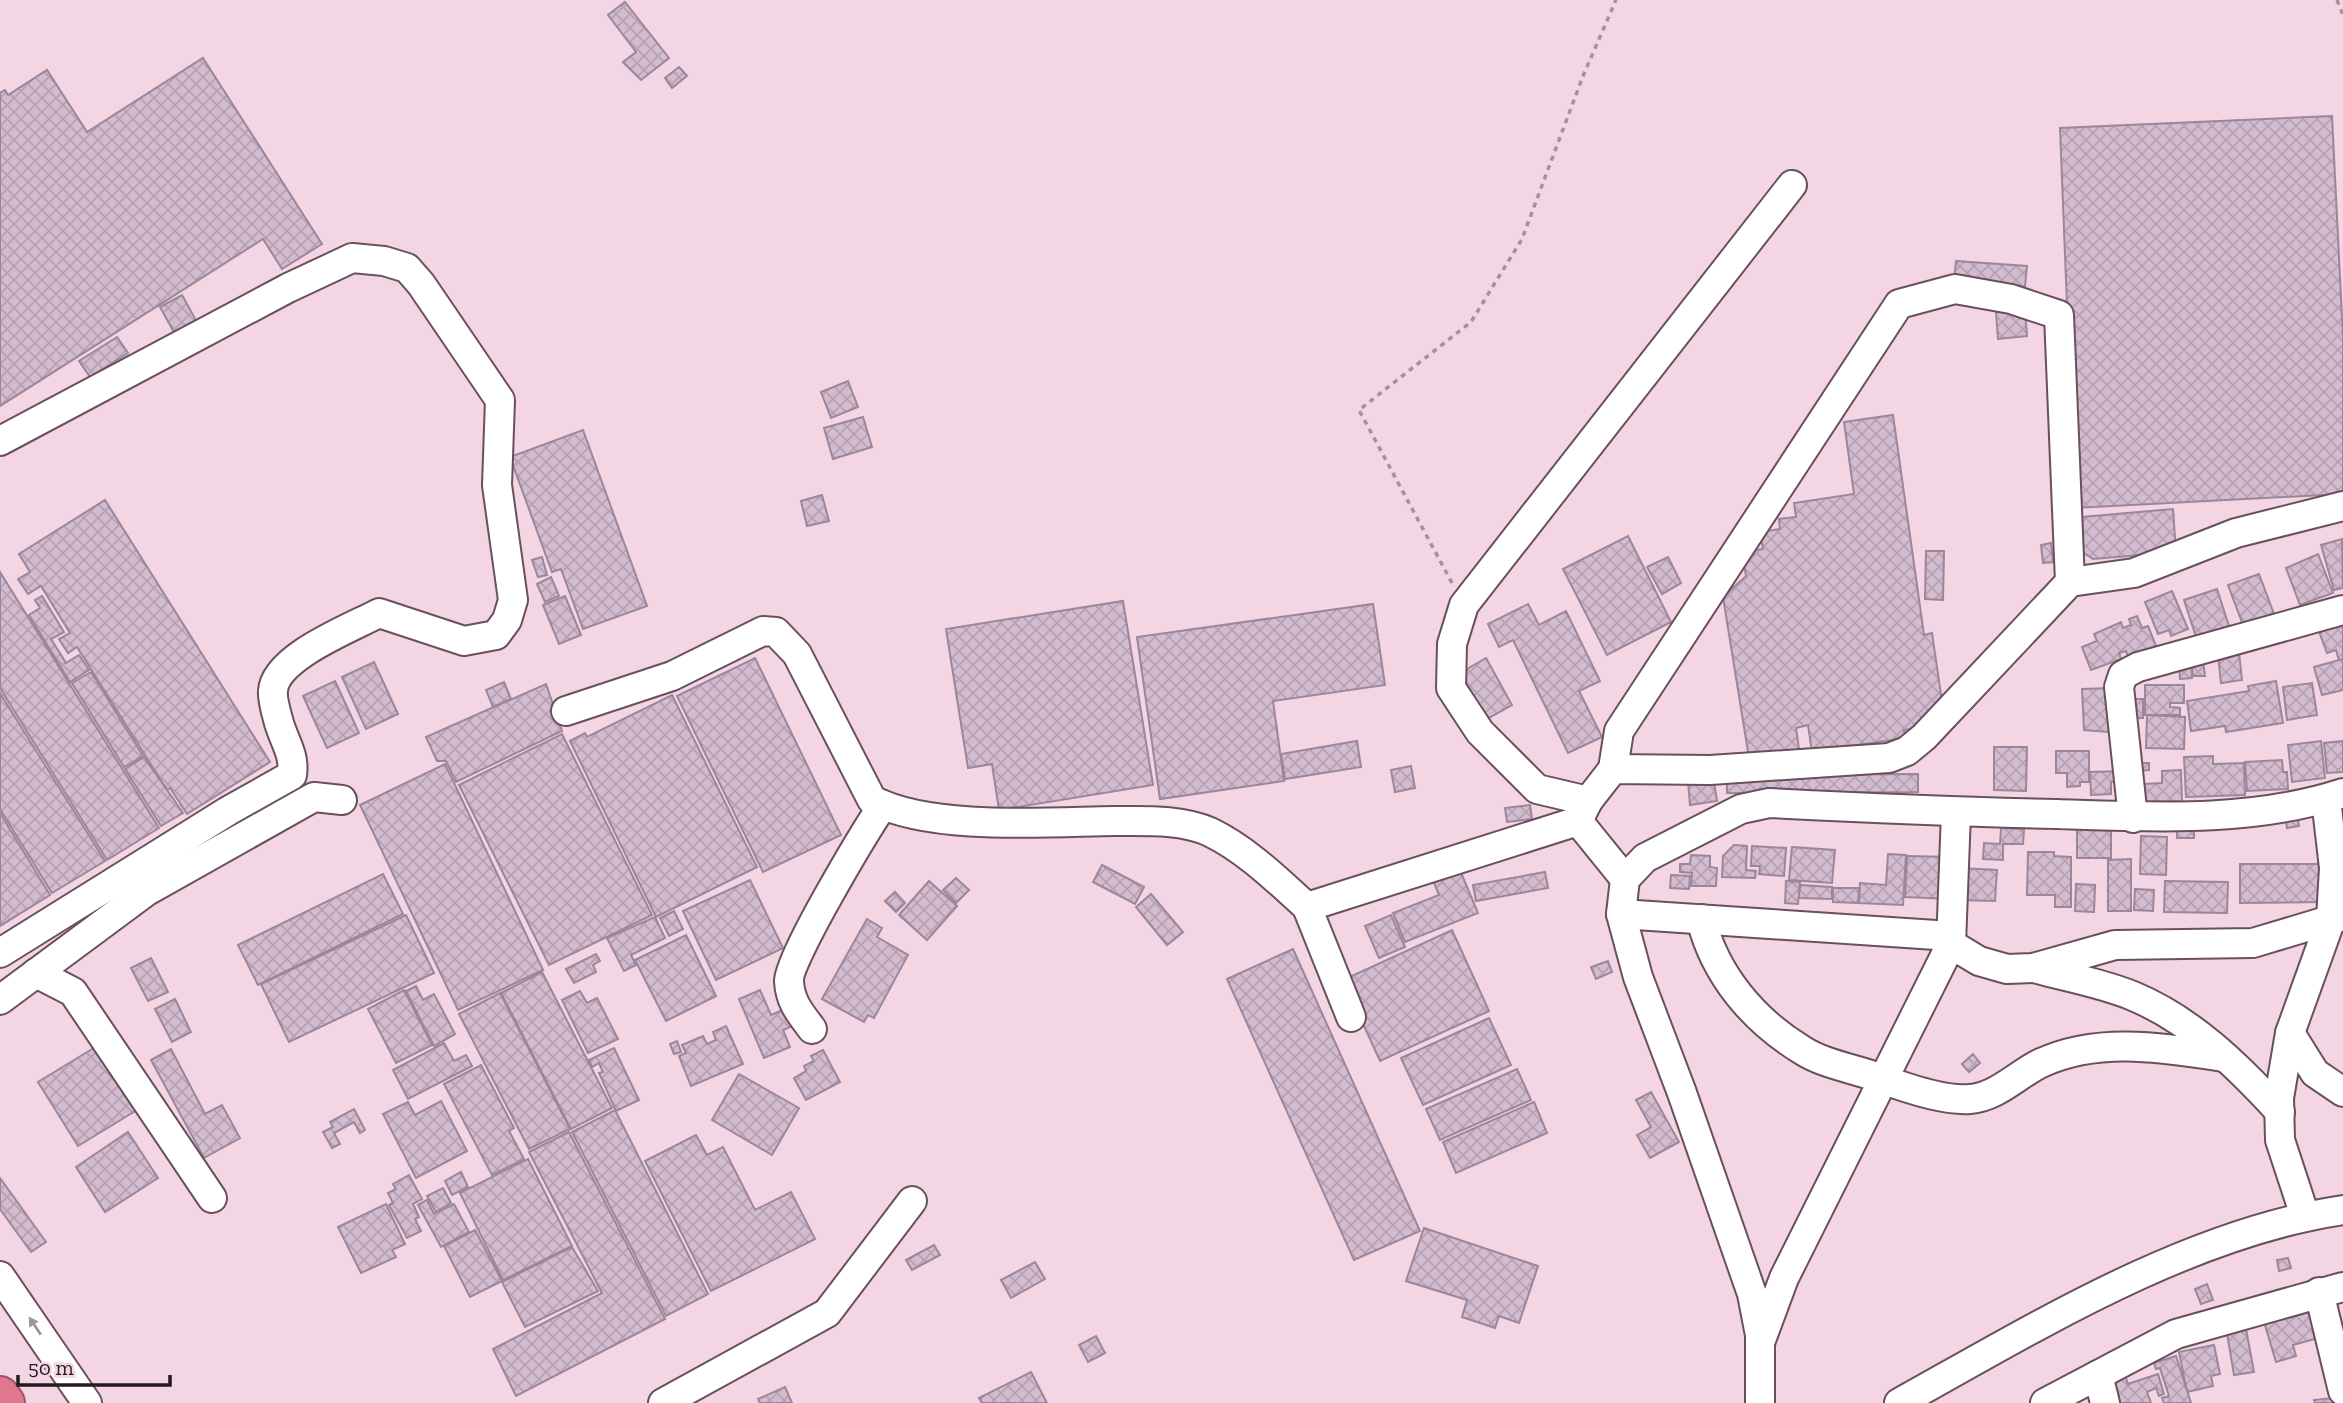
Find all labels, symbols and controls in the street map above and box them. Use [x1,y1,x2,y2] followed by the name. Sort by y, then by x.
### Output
[28,1317,42,1335] one-way arrow
[18,1344,170,1388] scale bar
[28,1355,74,1380] text: 50 m

